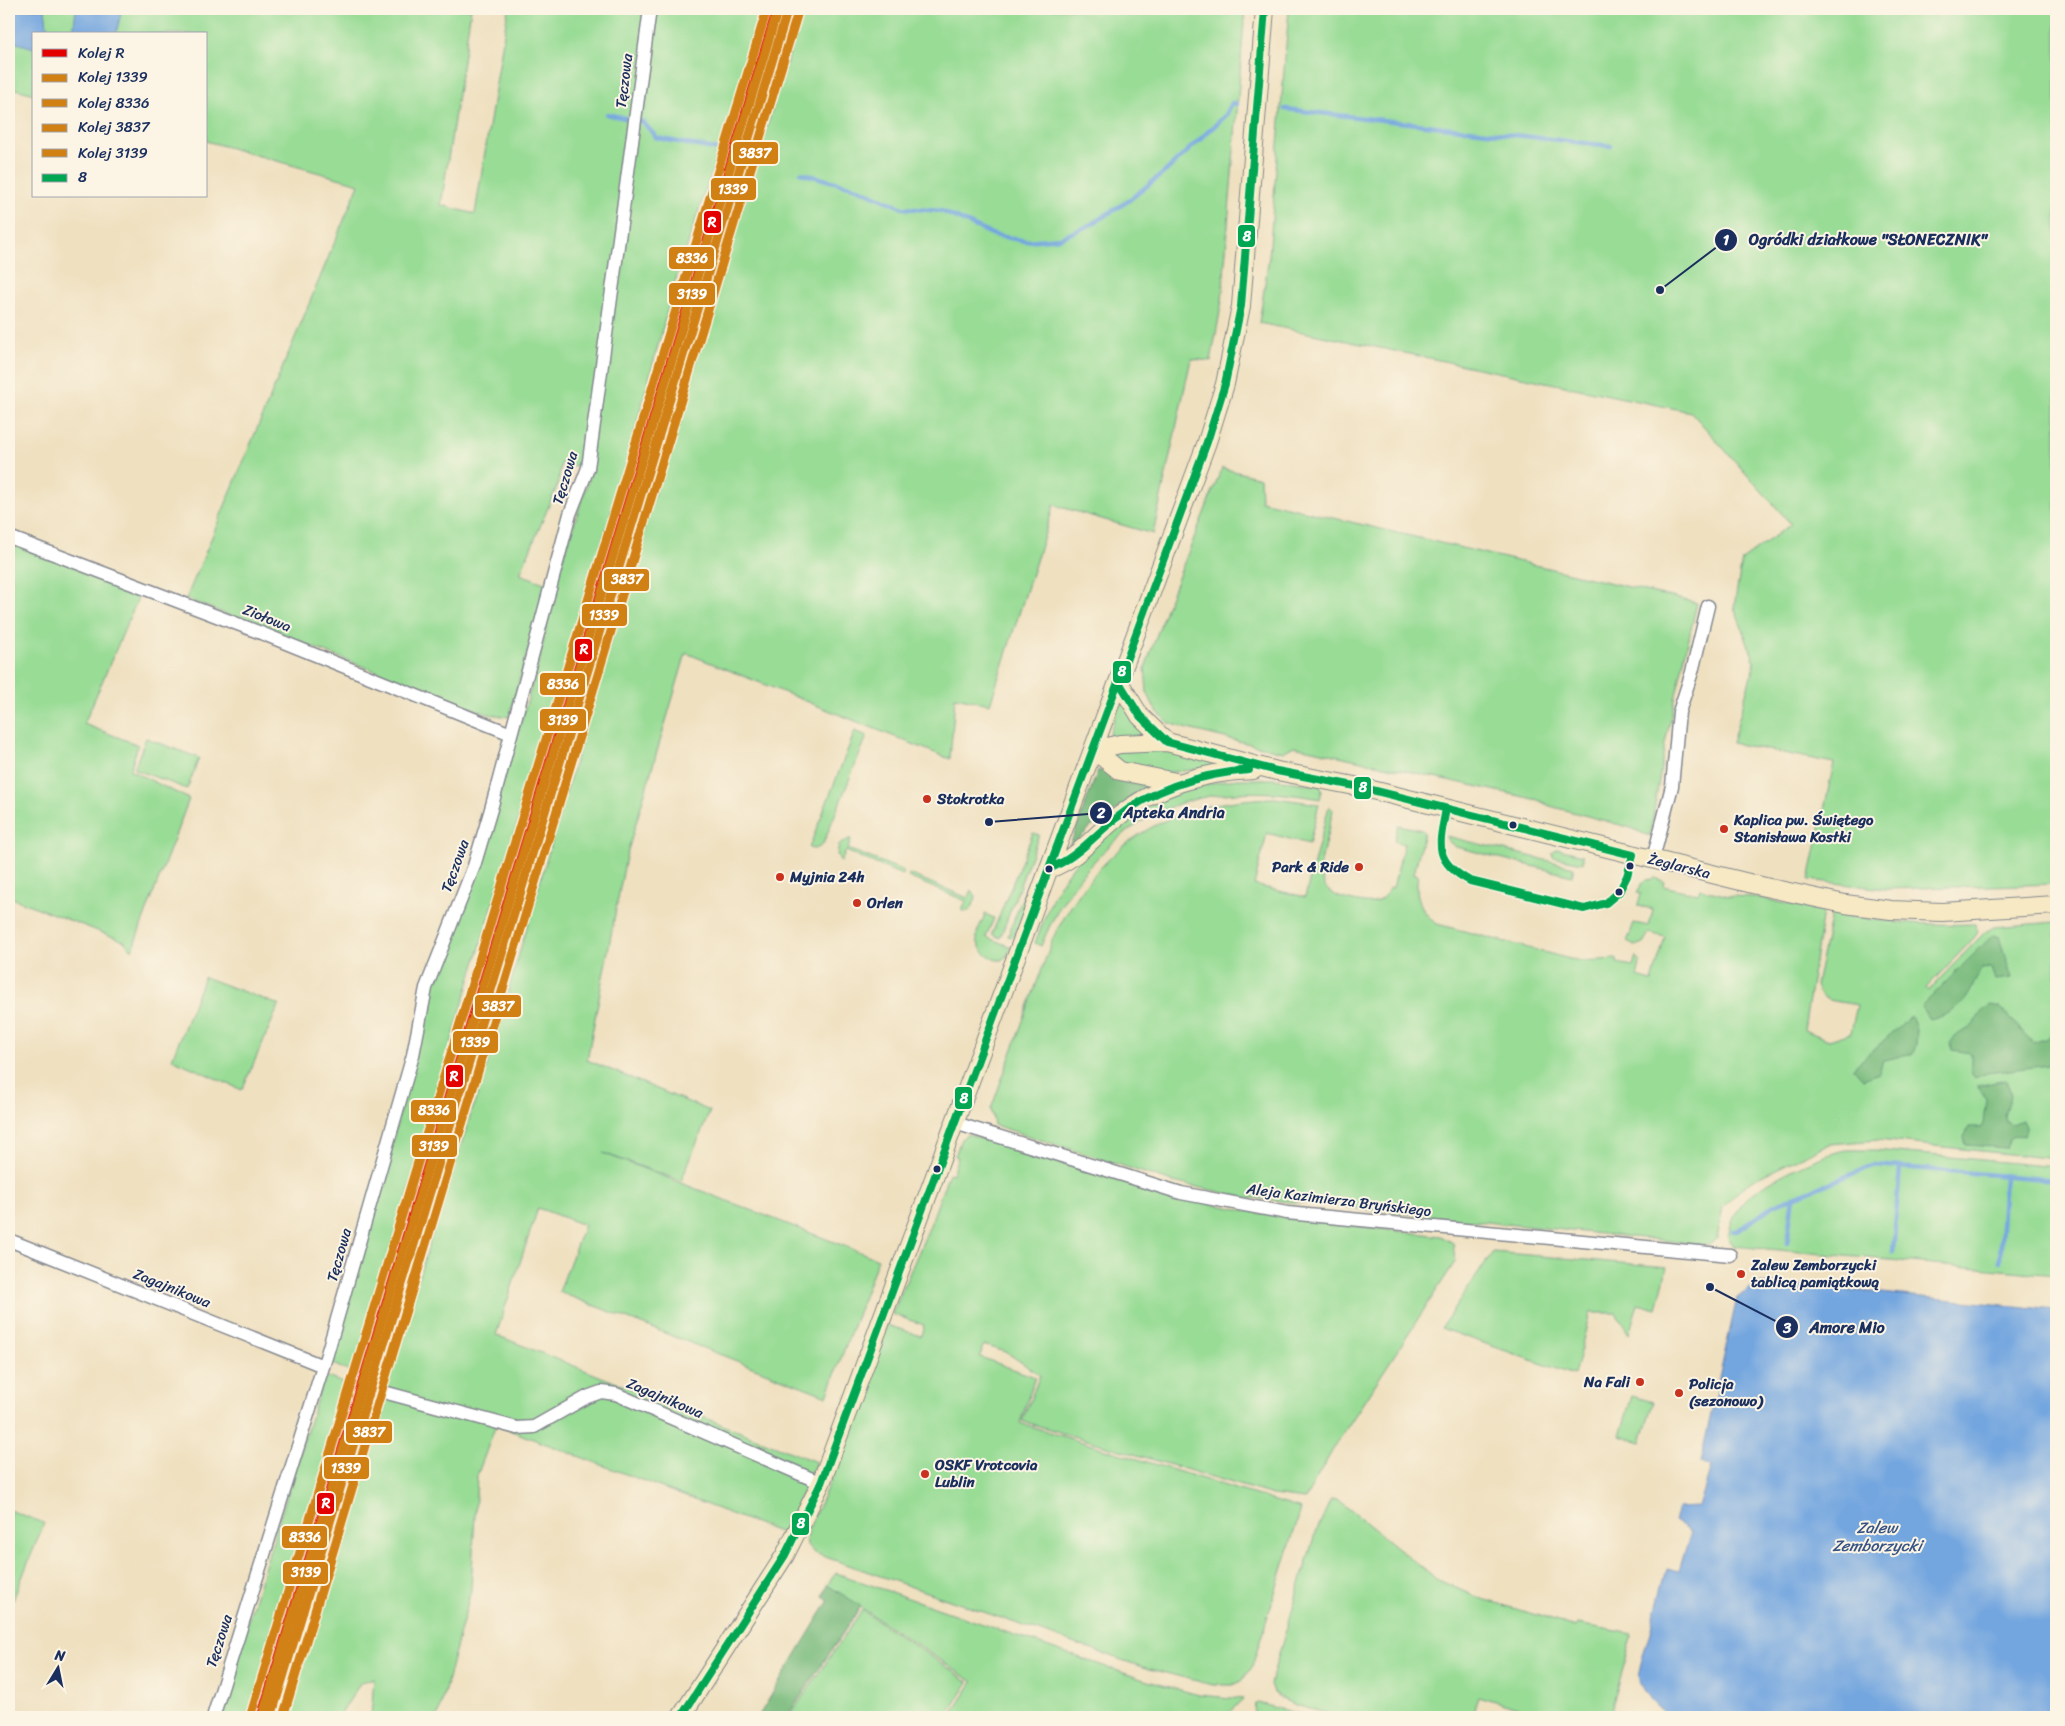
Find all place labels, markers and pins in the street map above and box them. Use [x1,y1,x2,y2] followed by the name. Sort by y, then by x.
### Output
[1714,224,1997,255] callout: Ogródki działkowe "SŁONECZNIK"
[936,786,1005,812] place label: Stokrotka
[921,793,933,805] marker: Stokrotka
[1088,797,1235,828] callout: Apteka Andria
[1733,807,1874,850] place label: Kaplica pw. Świętego Stanisława Kostki
[1508,820,1518,830] unlabelled marker
[1718,823,1730,835] marker: Kaplica pw. Świętego Stanisława Kostki
[1272,854,1349,880] place label: Park & Ride
[1353,861,1365,873] marker: Park & Ride
[1625,861,1635,871] unlabelled marker
[789,864,865,890] place label: Myjnia 24h
[1044,864,1054,874] unlabelled marker
[774,871,786,883] marker: Myjnia 24h
[1614,887,1624,897] unlabelled marker
[866,890,904,916] place label: Orlen
[851,897,863,909] marker: Orlen
[932,1164,942,1174] unlabelled marker
[1750,1252,1880,1295] place label: Zalew Zemborzycki tablicą pamiątkową
[1735,1268,1747,1280] marker: Zalew Zemborzycki tablicą pamiątkową
[1775,1312,1895,1343] callout: Amore Mio
[1583,1369,1631,1395] place label: Na Fali
[1689,1371,1764,1414] place label: Policja (sezonowo)
[1634,1376,1646,1388] marker: Na Fali
[1673,1387,1685,1399] marker: Policja (sezonowo)
[934,1452,1038,1495] place label: OSKF Vrotcovia Lublin
[919,1468,931,1480] marker: OSKF Vrotcovia Lublin

